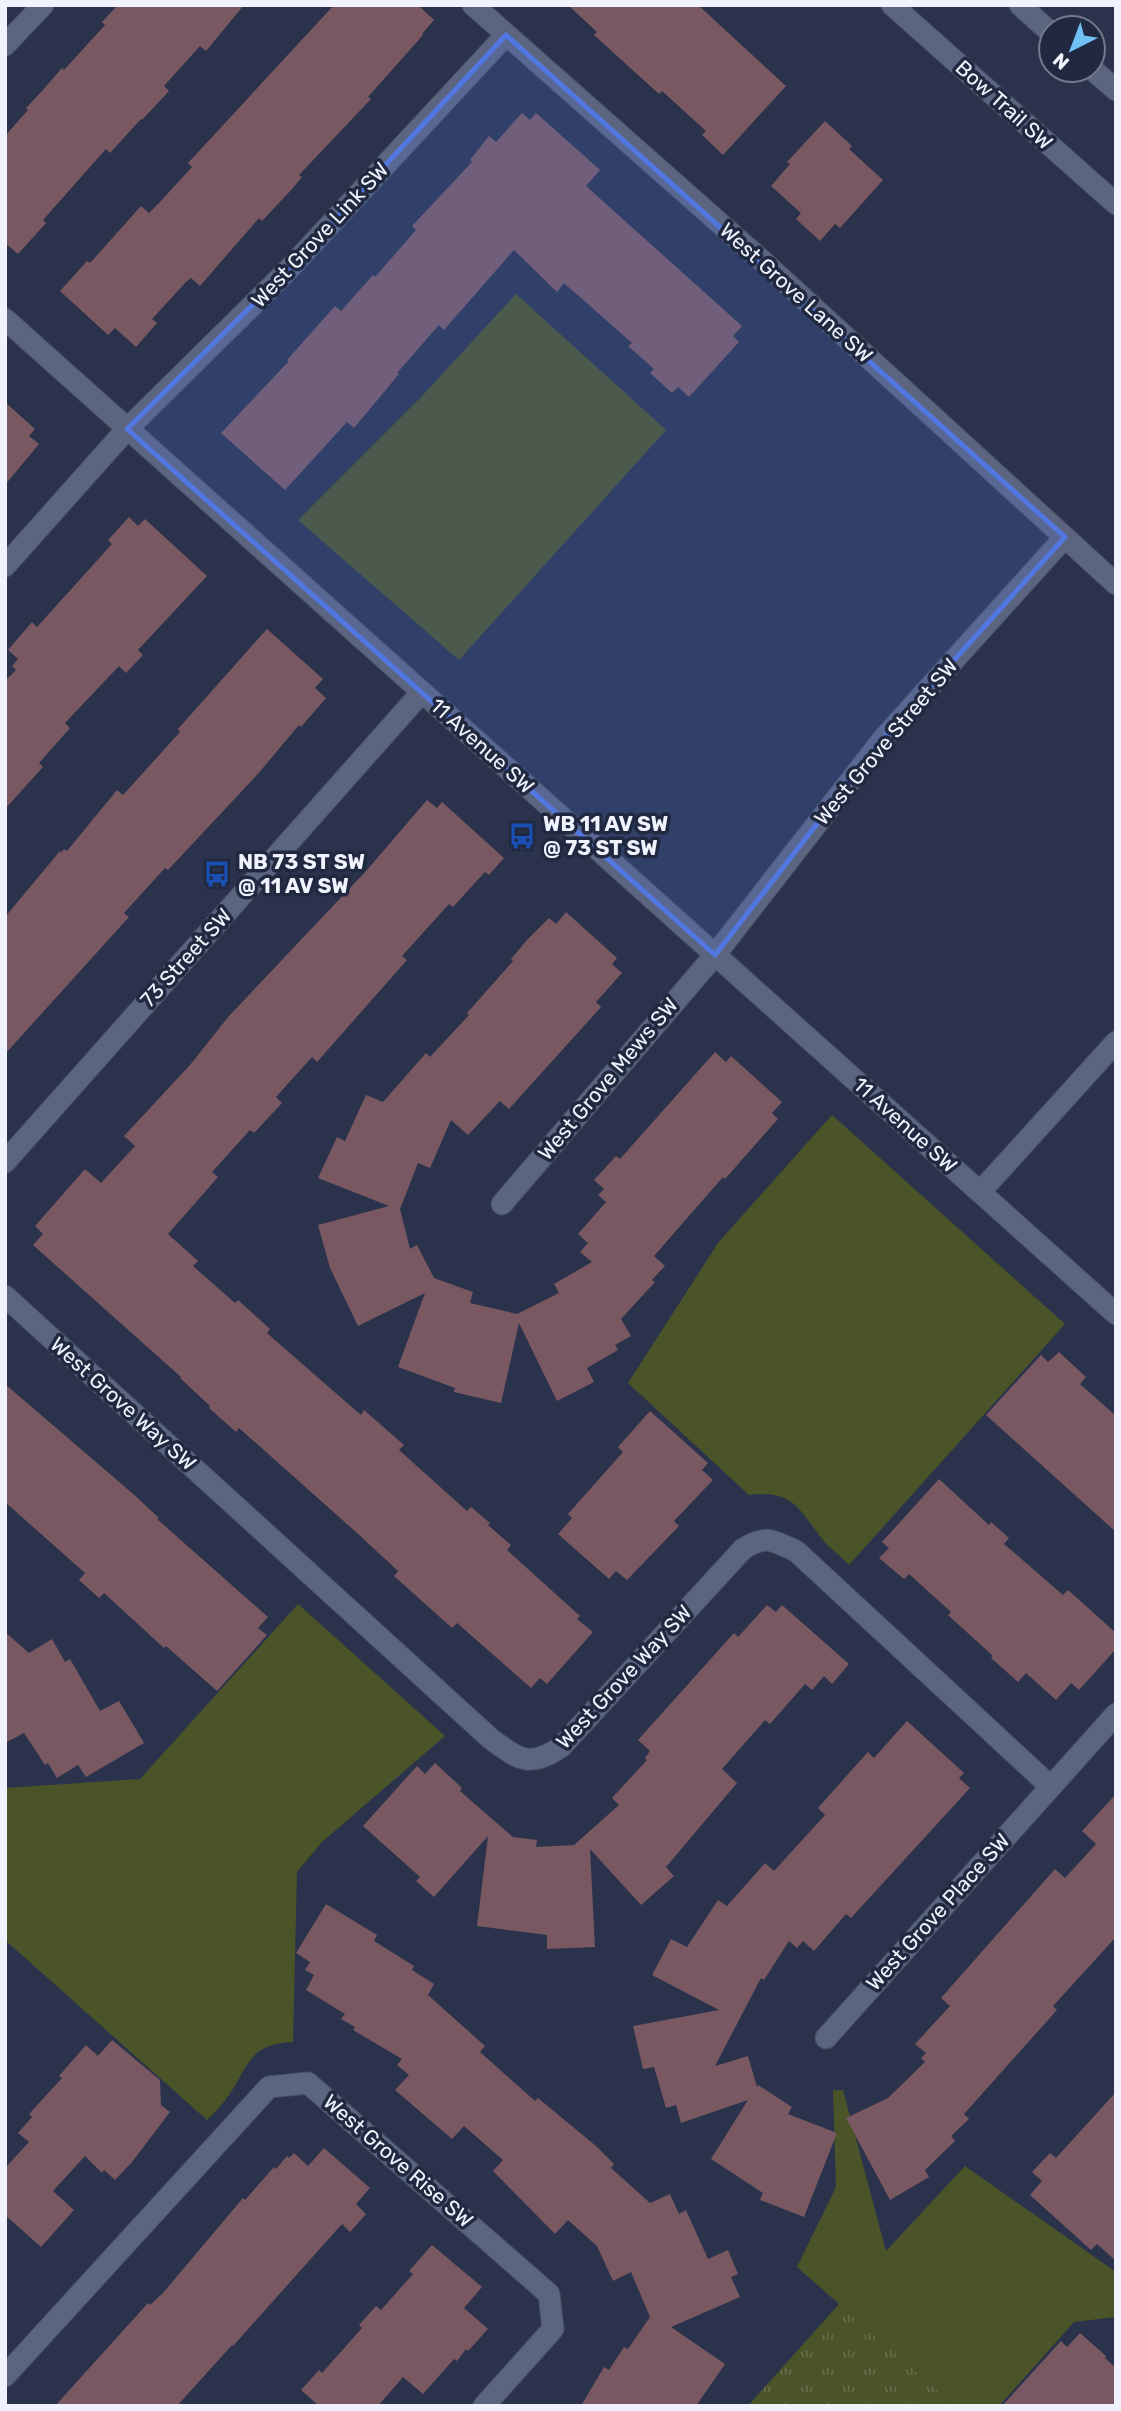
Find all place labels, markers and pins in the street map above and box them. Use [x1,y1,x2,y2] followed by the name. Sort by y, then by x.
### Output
[543,811,668,860] place label: WB 11 AV SW @ 73 ST SW
[507,821,537,851] bus stop icon: WB 11 AV SW @ 73 ST SW
[238,849,365,898] place label: NB 73 ST SW @ 11 AV SW
[202,859,232,889] bus stop icon: NB 73 ST SW @ 11 AV SW

